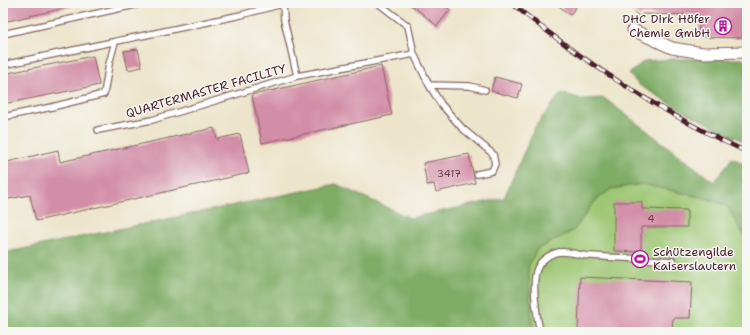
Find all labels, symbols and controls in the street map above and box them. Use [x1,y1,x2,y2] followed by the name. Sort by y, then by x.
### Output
[622,11,710,41] place label: DHC Dirk Höfer Chemie GmbH
[713,16,733,36] building icon: DHC Dirk Höfer Chemie GmbH
[124,60,289,122] street label: QUARTERMASTER FACILITY
[437,167,461,180] house number: 3417
[648,212,655,225] house number: 4
[653,244,736,274] place label: Schützengilde Kaiserslautern
[630,249,650,269] sports icon: Schützengilde Kaiserslautern

